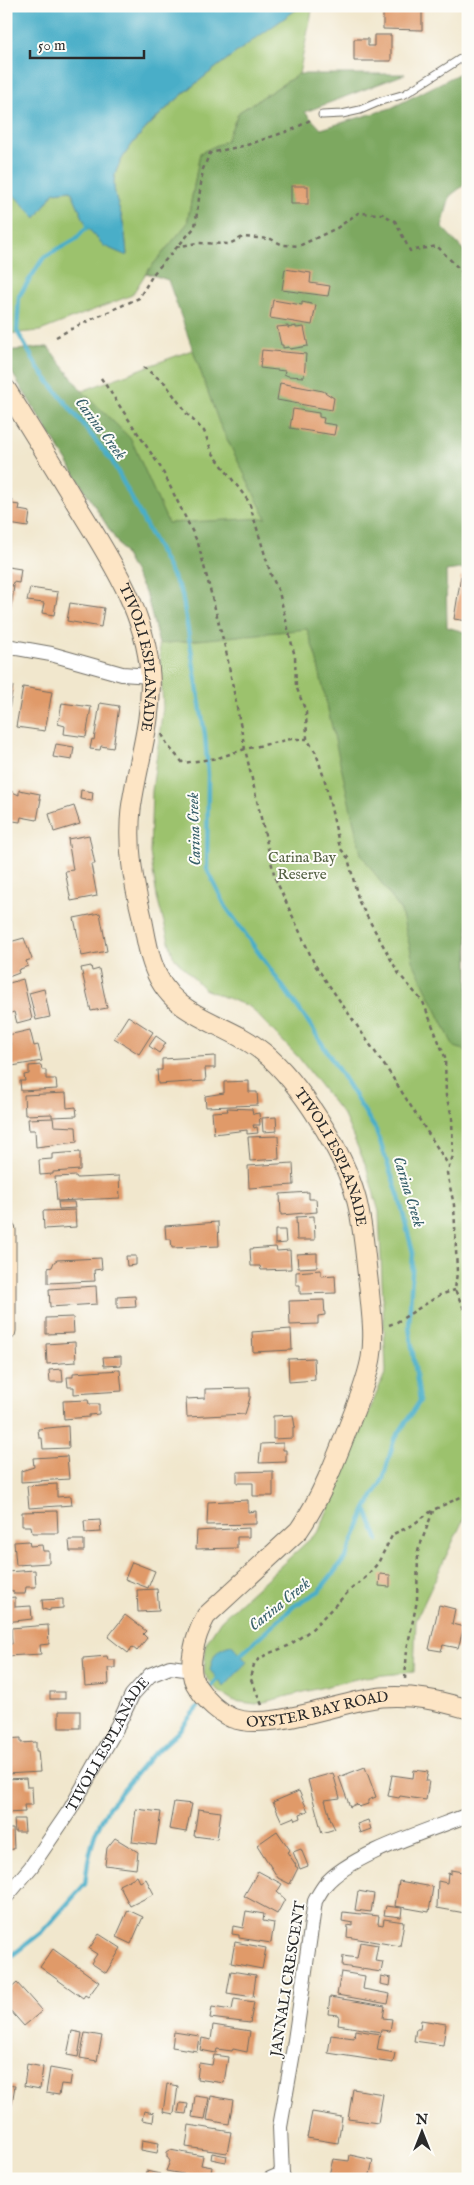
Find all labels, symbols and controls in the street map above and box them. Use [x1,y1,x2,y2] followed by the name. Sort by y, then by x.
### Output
[30,28,144,60] scale bar
[38,36,66,55] text: 50 m
[70,394,130,465] water label: Carina Creek
[115,580,160,733] street label: TIVOLI ESPLANADE
[184,791,206,866] water label: Carina Creek
[268,848,337,884] park label: Carina Bay Reserve
[291,1084,371,1228] street label: TIVOLI ESPLANADE
[388,1154,428,1230] water label: Carina Creek
[245,1574,315,1636] water label: Carina Creek
[62,1673,153,1815] street label: TIVOLI ESPLANADE
[246,1687,389,1731] street label: OYSTER BAY ROAD
[266,1900,310,2060] street label: JANNALI CRESCENT
[396,2108,446,2158] north arrow
[415,2111,428,2129] text: N

